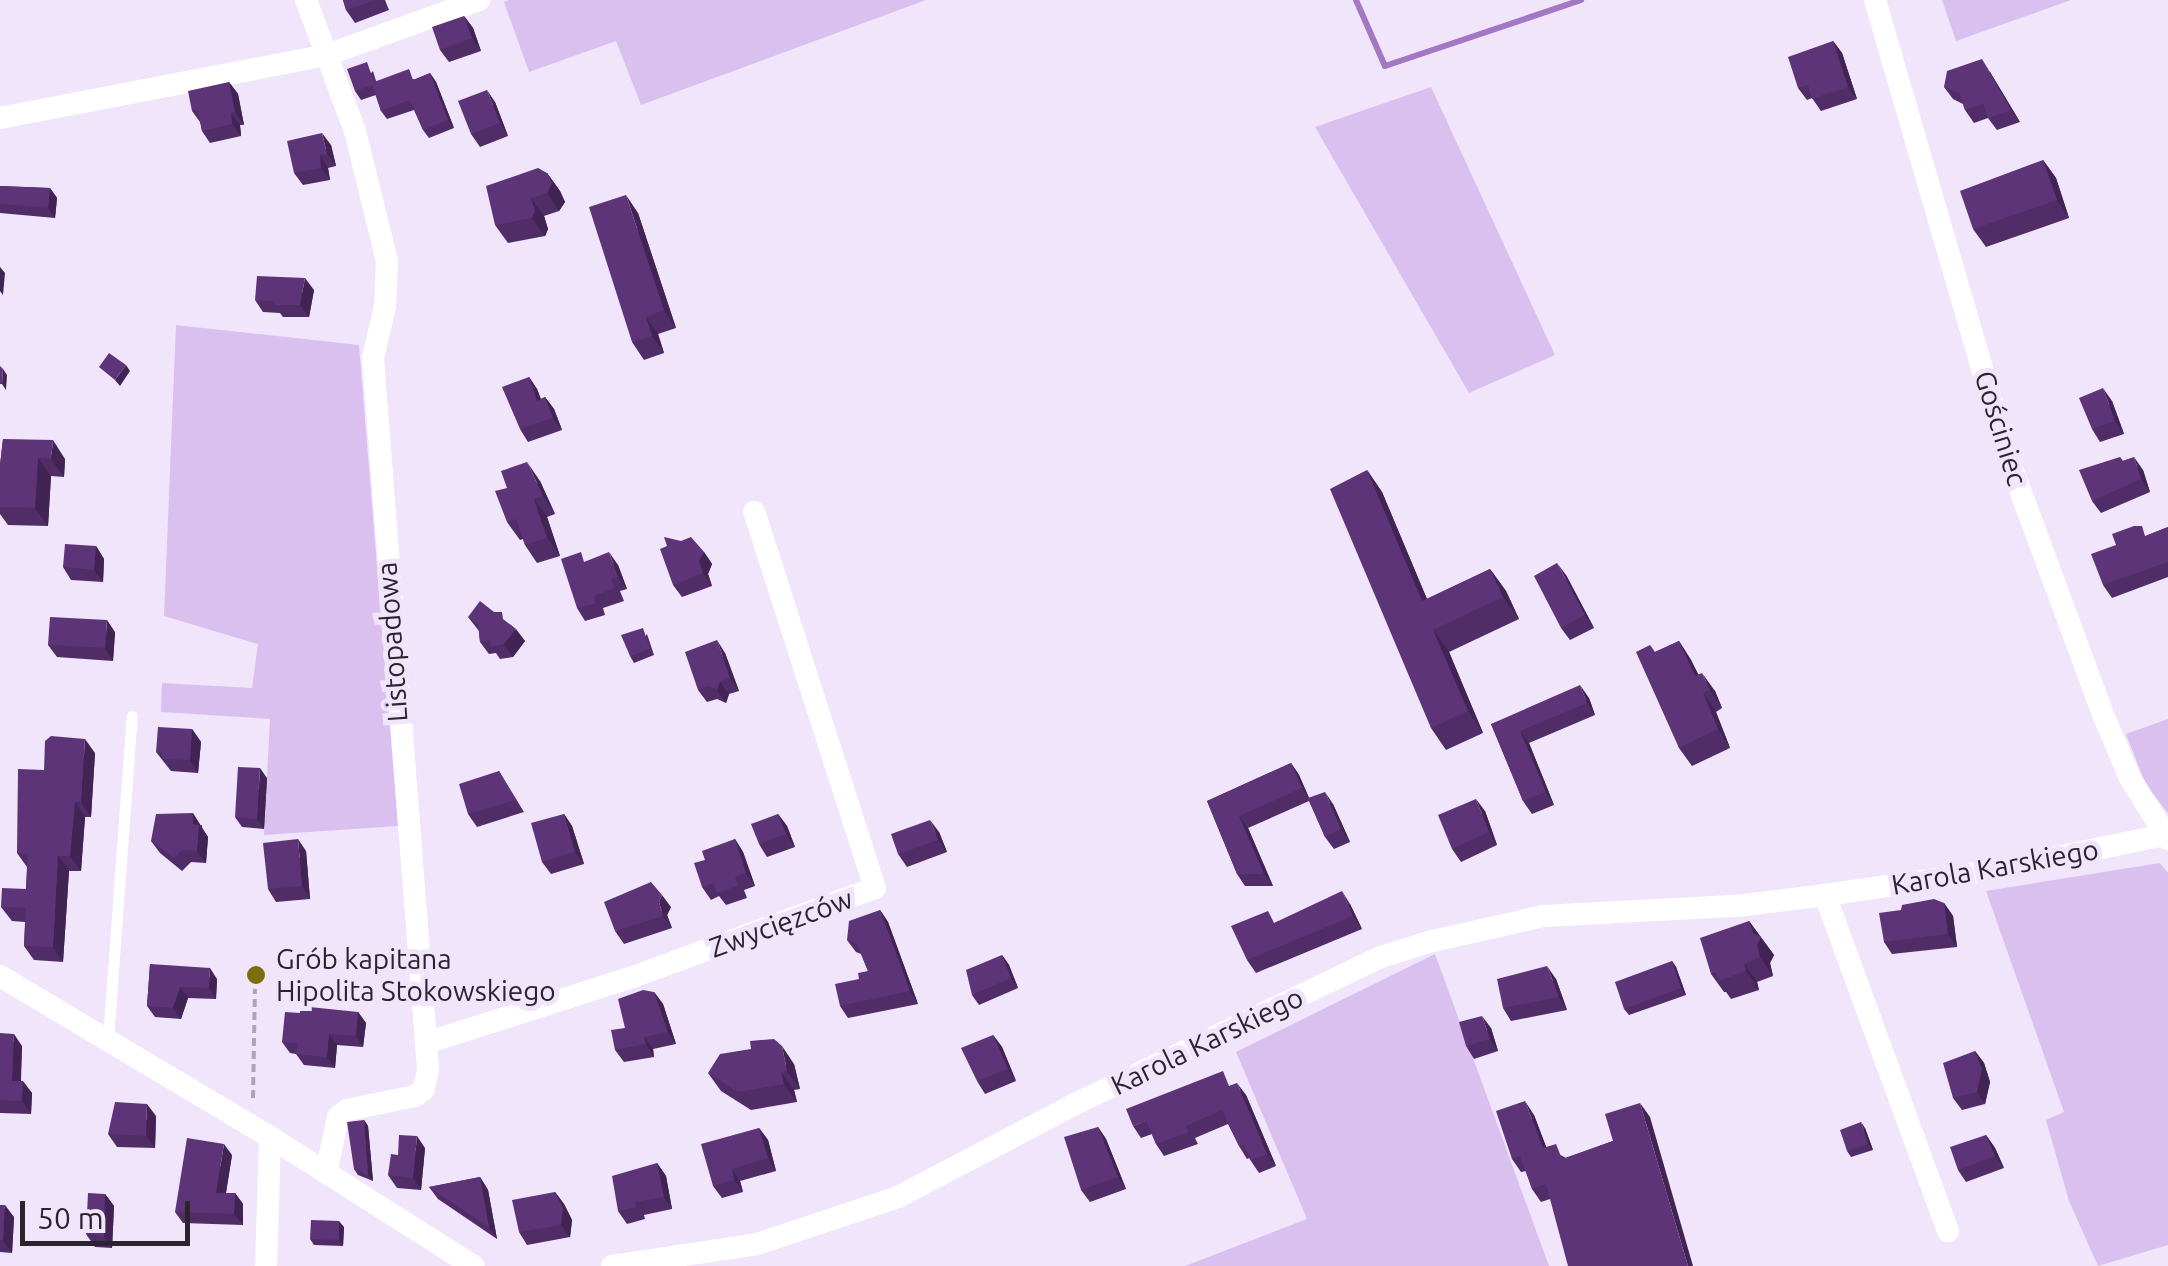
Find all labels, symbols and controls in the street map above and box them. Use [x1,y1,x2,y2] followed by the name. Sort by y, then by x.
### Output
[1968,367,2034,489] street label: Gościniec
[370,561,414,723] street label: Listopadowa
[1889,832,2101,902] street label: Karola Karskiego
[705,882,857,964] street label: Zwycięzców
[276,942,556,1008] place label: Grób kapitana Hipolita Stokowskiego
[245,964,267,986] marker: Grób kapitana Hipolita Stokowskiego
[1105,980,1309,1102] street label: Karola Karskiego
[25,1181,195,1243] scale bar
[37,1201,104,1235] text: 50 m

